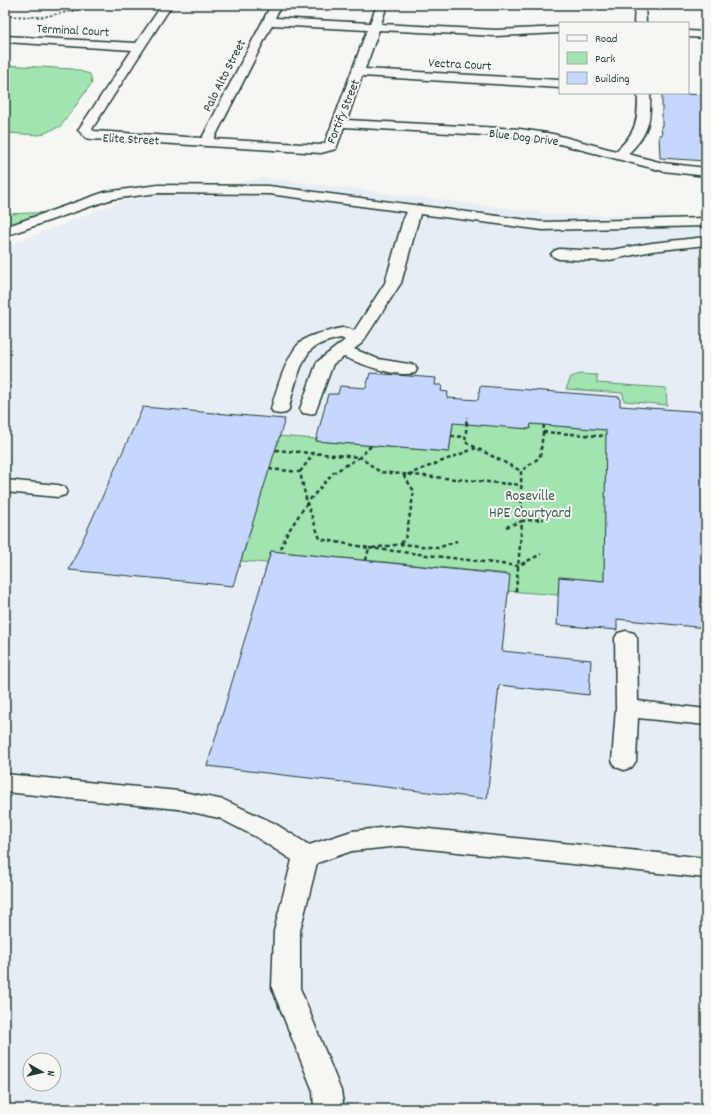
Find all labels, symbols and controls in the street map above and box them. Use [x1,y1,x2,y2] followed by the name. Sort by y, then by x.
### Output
[36,20,110,43] street label: Terminal Court
[559,22,689,94] legend
[595,31,617,48] text: Road
[199,36,252,116] street label: Palo Alto Street
[595,51,616,68] text: Park
[428,54,492,77] street label: Vectra Court
[595,71,630,88] text: Building
[323,77,366,147] street label: Fortify Street
[488,125,560,152] street label: Blue Dog Drive
[102,130,160,151] street label: Elite Street
[489,486,571,525] park label: Roseville HPE Courtyard
[22,1052,62,1092] north arrow
[42,1069,58,1077] text: N

